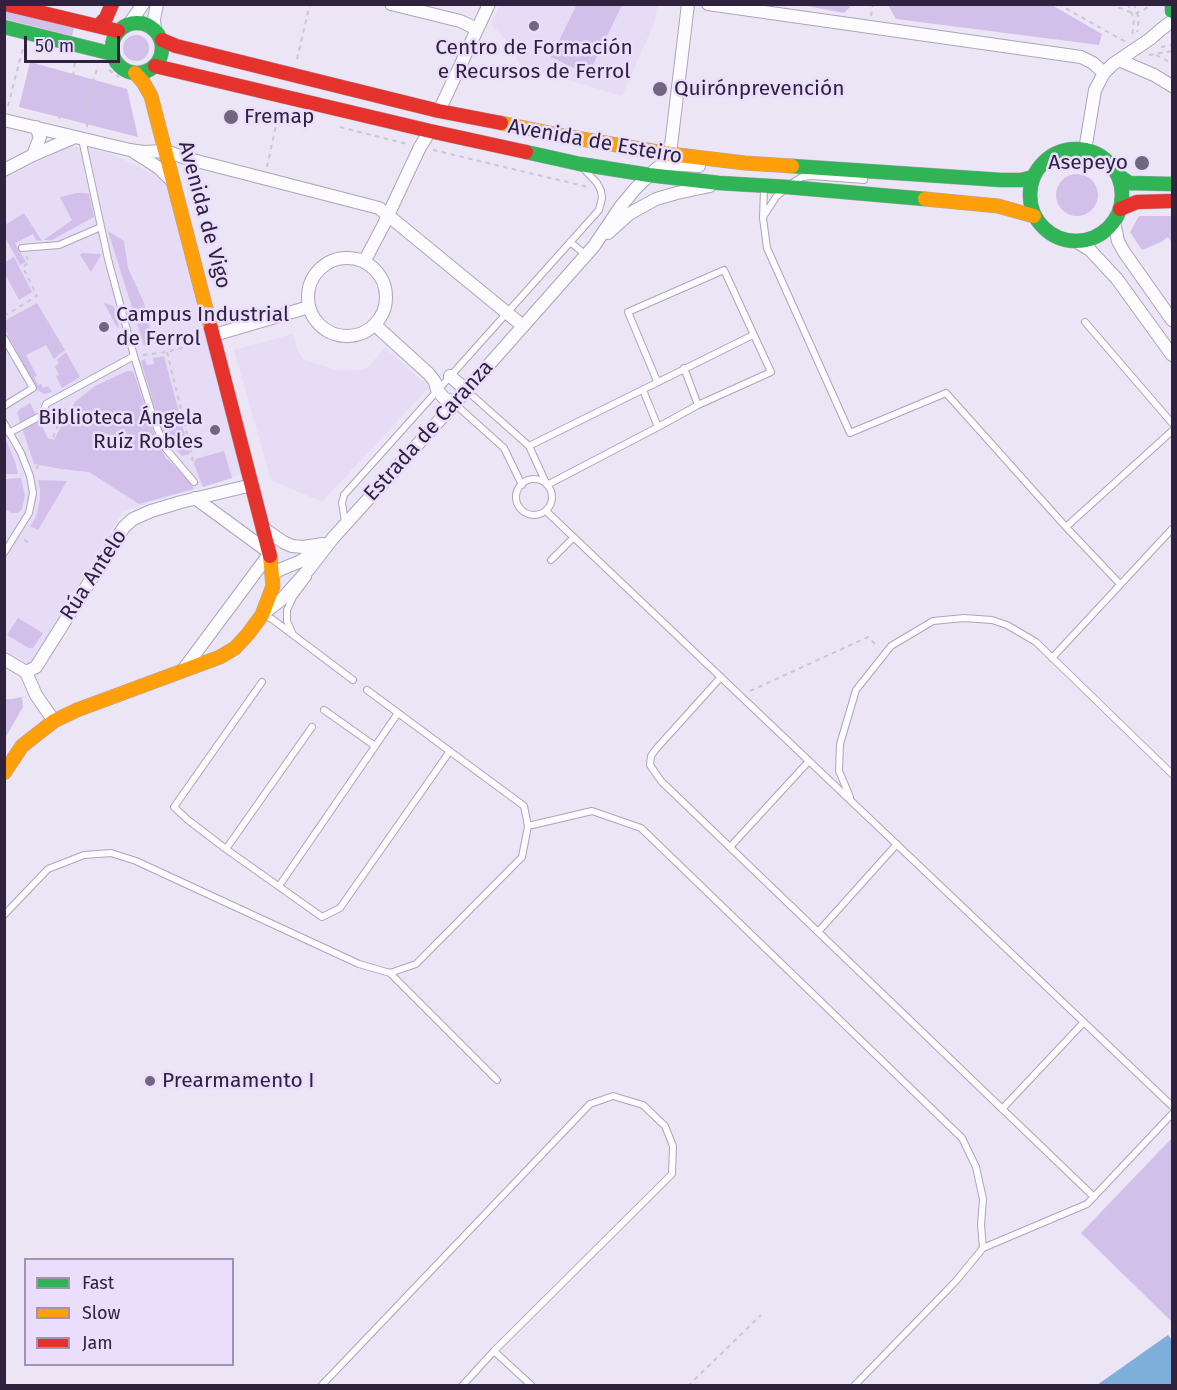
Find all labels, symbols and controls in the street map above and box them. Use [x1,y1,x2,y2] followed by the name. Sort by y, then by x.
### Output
[527,19,541,33] marker: Centro de Formación e Recursos de Ferrol
[27,24,123,62] scale bar
[35,35,74,57] text: 50 m
[435,35,633,85] place label: Centro de Formación e Recursos de Ferrol
[674,76,845,102] place label: Quirónprevención
[651,80,669,98] marker: Quirónprevención
[244,104,314,130] place label: Fremap
[222,108,240,126] marker: Fremap
[506,114,684,170] street label: Avenida de Esteiro
[172,139,236,291] street label: Avenida de Vigo
[1048,150,1128,176] place label: Asepeyo
[1133,154,1151,172] marker: Asepeyo
[116,302,289,352] place label: Campus Industrial de Ferrol
[97,320,111,334] marker: Campus Industrial de Ferrol
[359,355,499,507] street label: Estrada de Caranza
[38,405,203,455] place label: Biblioteca Ángela Ruíz Robles
[208,423,222,437] marker: Biblioteca Ángela Ruíz Robles
[55,525,133,625] street label: Rúa Antelo
[162,1068,314,1094] place label: Prearmamento I
[143,1074,157,1088] marker: Prearmamento I
[24,1258,234,1366] legend
[82,1272,114,1294] text: Fast
[82,1302,120,1324] text: Slow
[82,1332,113,1354] text: Jam

